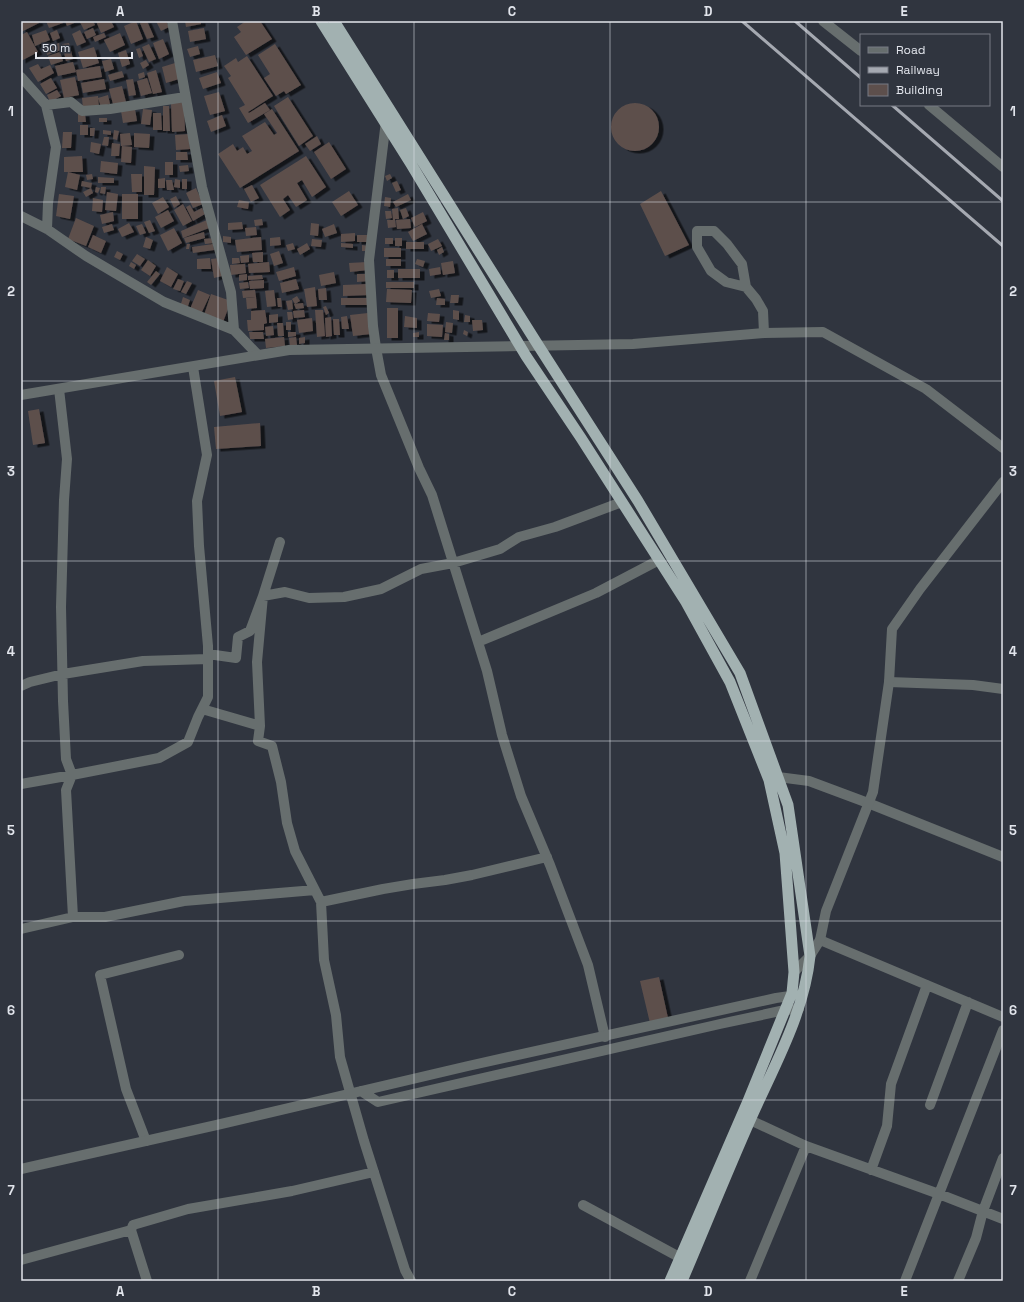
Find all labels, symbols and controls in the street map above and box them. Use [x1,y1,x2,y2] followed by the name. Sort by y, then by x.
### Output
[116,3,125,20] text: A
[312,3,321,20] text: B
[508,3,516,20] text: C
[704,3,713,20] text: D
[900,3,908,20] text: E
[36,34,132,60] scale bar
[860,34,990,106] legend
[42,40,70,56] text: 50 m
[896,42,925,58] text: Road
[896,62,940,78] text: Railway
[896,82,943,98] text: Building
[8,103,14,120] text: 1
[1010,103,1016,120] text: 1
[7,283,15,300] text: 2
[1009,283,1017,300] text: 2
[7,463,15,480] text: 3
[1009,463,1017,480] text: 3
[7,643,15,660] text: 4
[1009,643,1017,660] text: 4
[7,822,15,839] text: 5
[1009,822,1017,839] text: 5
[7,1002,15,1019] text: 6
[1009,1002,1017,1019] text: 6
[7,1182,15,1199] text: 7
[1009,1182,1017,1199] text: 7
[116,1283,125,1300] text: A
[312,1283,321,1300] text: B
[508,1283,516,1300] text: C
[704,1283,713,1300] text: D
[900,1283,908,1300] text: E

